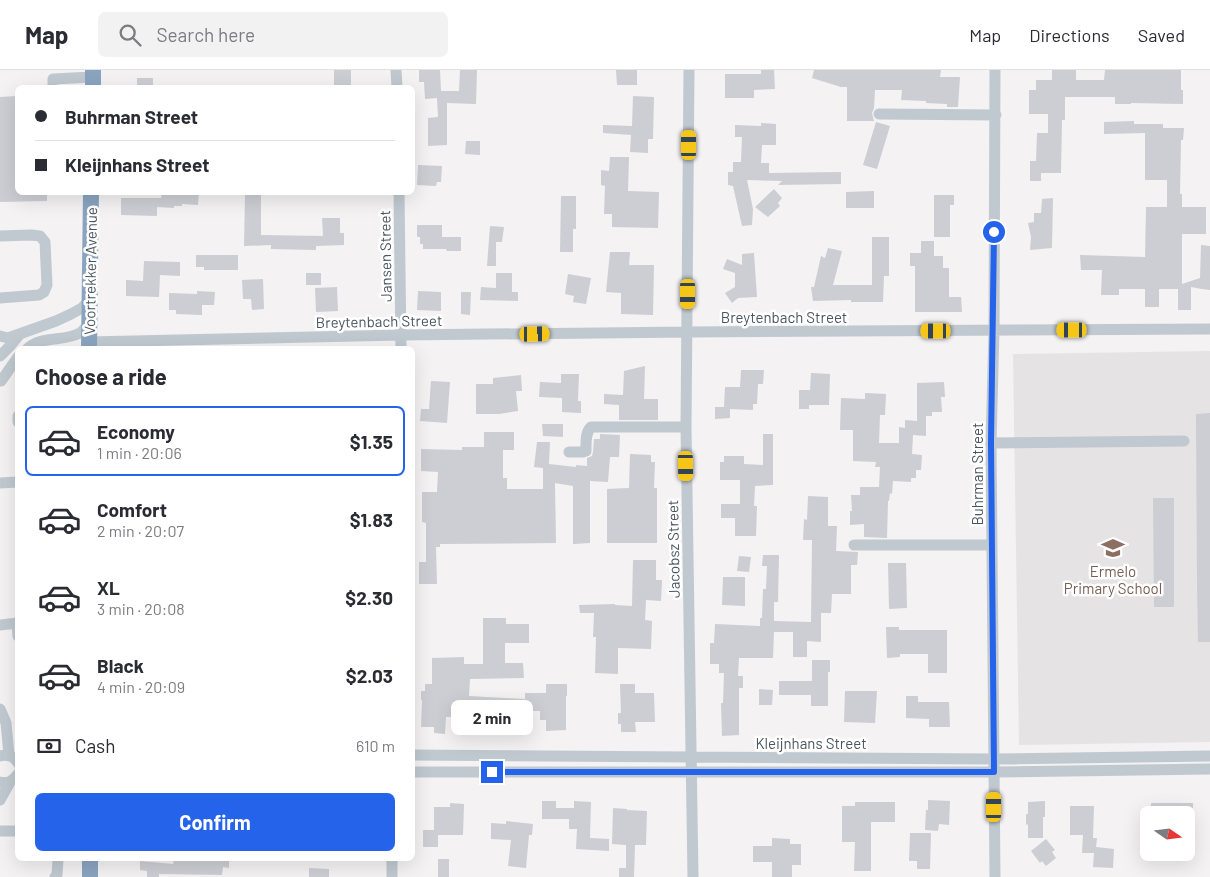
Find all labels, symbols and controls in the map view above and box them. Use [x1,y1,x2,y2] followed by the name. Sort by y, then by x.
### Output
[98,12,448,57] search box
[25,20,68,49] text: Map
[116,21,144,49] icon: search
[156,23,255,46] text: Search here
[969,24,1001,46] text: Map
[1029,24,1110,46] text: Directions
[1138,24,1185,46] text: Saved
[65,105,198,128] text: Buhrman Street
[681,130,696,160] car
[65,153,209,176] text: Kleijnhans Street
[80,207,100,335] street label: Voortrekker Avenue
[375,210,395,302] street label: Jansen Street
[983,221,1005,243] route start
[680,279,695,309] car
[721,308,847,326] street label: Breytenbach Street
[316,311,442,331] street label: Breytenbach Street
[1057,323,1087,338] car
[921,324,951,339] car
[519,326,550,342] car
[35,363,167,389] text: Choose a ride
[37,419,82,464] icon: car
[97,420,175,443] text: Economy
[968,423,986,525] street label: Buhrman Street
[350,430,393,453] text: $1.35
[97,443,182,462] text: 1 min · 20:06
[678,451,693,481] car
[37,497,82,542] icon: car
[97,498,167,521] text: Comfort
[663,500,683,598] street label: Jacobsz Street
[350,508,393,531] text: $1.83
[97,521,184,540] text: 2 min · 20:07
[1100,535,1126,561] school or university icon: Ermelo Primary School
[1064,562,1162,597] place label: Ermelo Primary School
[37,575,82,620] icon: car
[97,576,120,599] text: XL
[345,586,393,609] text: $2.30
[97,599,185,618] text: 3 min · 20:08
[37,653,82,698] icon: car
[97,654,144,677] text: Black
[346,664,393,687] text: $2.03
[97,677,185,696] text: 4 min · 20:09
[451,700,533,734] callout: 2 min
[473,708,511,727] text: 2 min
[35,732,63,760] icon: cash
[75,734,116,757] text: Cash
[755,734,867,752] street label: Kleijnhans Street
[356,736,395,755] text: 610 m
[481,761,503,783] route end
[986,792,1001,822] car
[35,793,395,851] button: Confirm
[1140,806,1195,861] north arrow
[1140,806,1195,861] map controls

